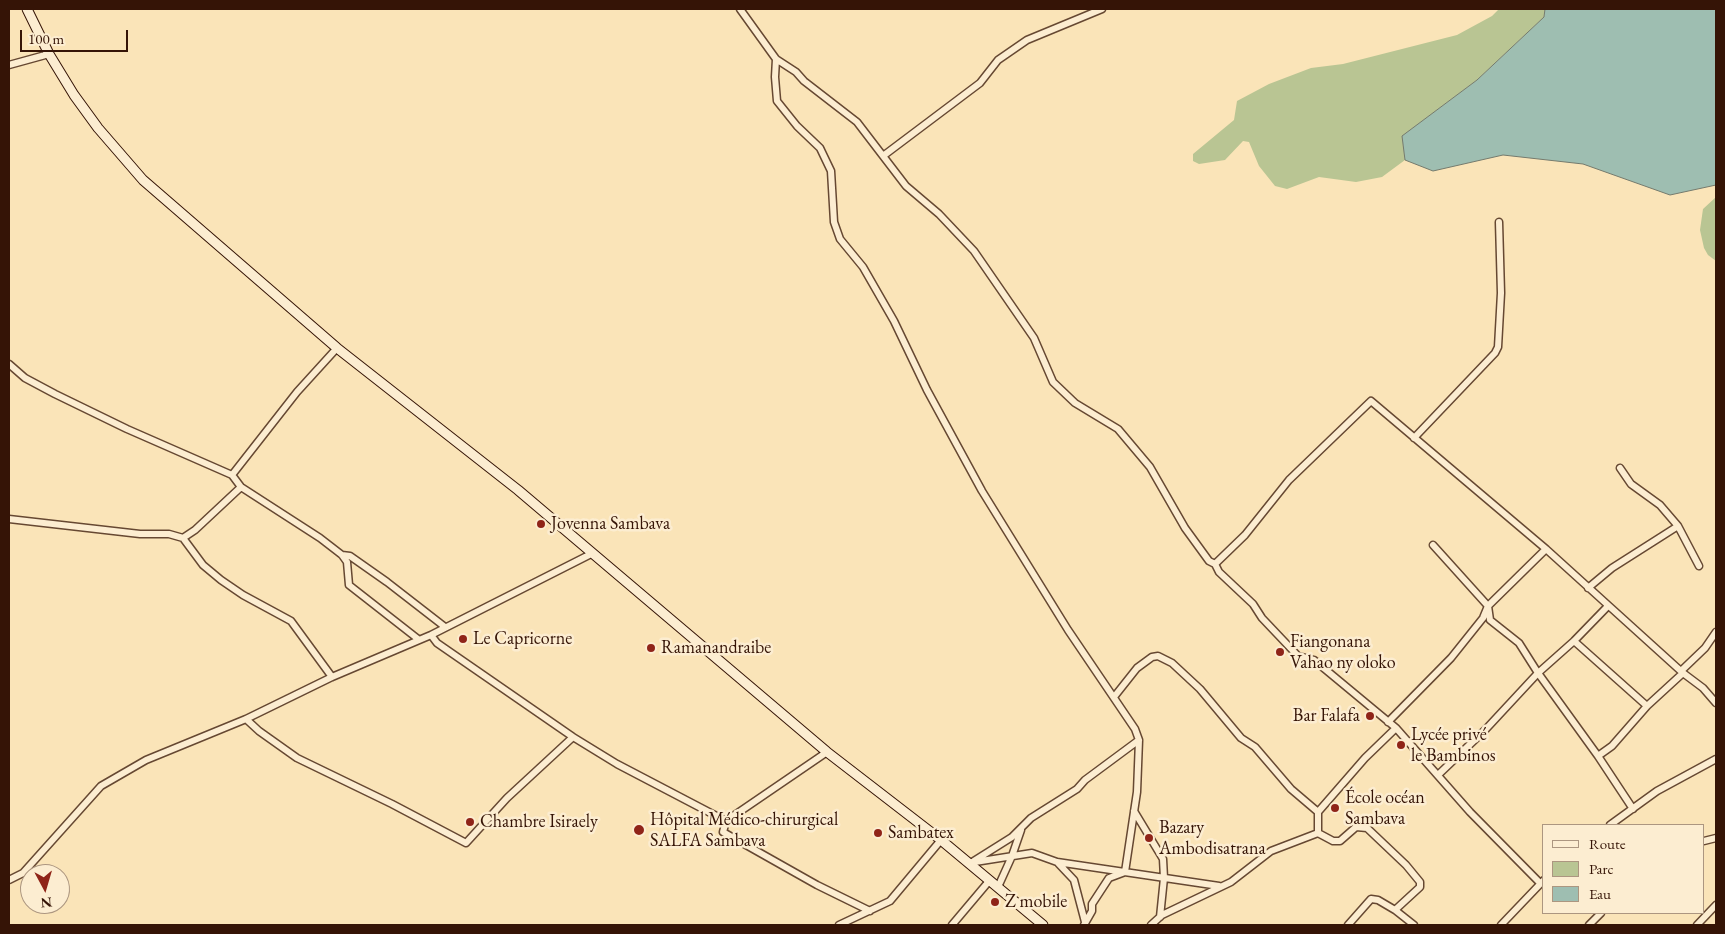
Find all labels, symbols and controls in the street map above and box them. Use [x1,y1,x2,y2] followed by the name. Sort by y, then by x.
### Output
[22,20,130,52] scale bar
[28,29,64,48] text: 100 m
[551,513,670,535] place label: Jovenna Sambava
[535,518,547,530] marker: Jovenna Sambava
[473,628,572,650] place label: Le Capricorne
[1290,631,1396,674] place label: Fiangonana Vahao ny oloko
[457,633,469,645] marker: Le Capricorne
[661,637,771,659] place label: Ramanandraibe
[645,642,657,654] marker: Ramanandraibe
[1274,646,1286,658] marker: Fiangonana Vahao ny oloko
[1293,705,1360,727] place label: Bar Falafa
[1364,710,1376,722] marker: Bar Falafa
[1411,724,1496,766] place label: Lycée privé le Bambinos
[1395,739,1407,751] marker: Lycée privé le Bambinos
[1345,787,1425,830] place label: École océan Sambava
[1329,802,1341,814] marker: École océan Sambava
[650,809,838,852] place label: Hôpital Médico-chirurgical SALFA Sambava
[480,811,598,833] place label: Chambre Isiraely
[464,816,476,828] marker: Chambre Isiraely
[1159,817,1266,860] place label: Bazary Ambodisatrana
[888,822,954,844] place label: Sambatex
[632,823,646,837] marker: Hôpital Médico-chirurgical SALFA Sambava
[1542,824,1705,914] legend
[872,827,884,839] marker: Sambatex
[1143,832,1155,844] marker: Bazary Ambodisatrana
[1589,834,1626,853] text: Route
[1589,859,1614,878] text: Parc
[20,864,70,914] north arrow
[1589,884,1611,903] text: Eau
[1005,891,1067,913] place label: Z mobile
[40,893,53,912] text: N
[989,896,1001,908] marker: Z mobile

